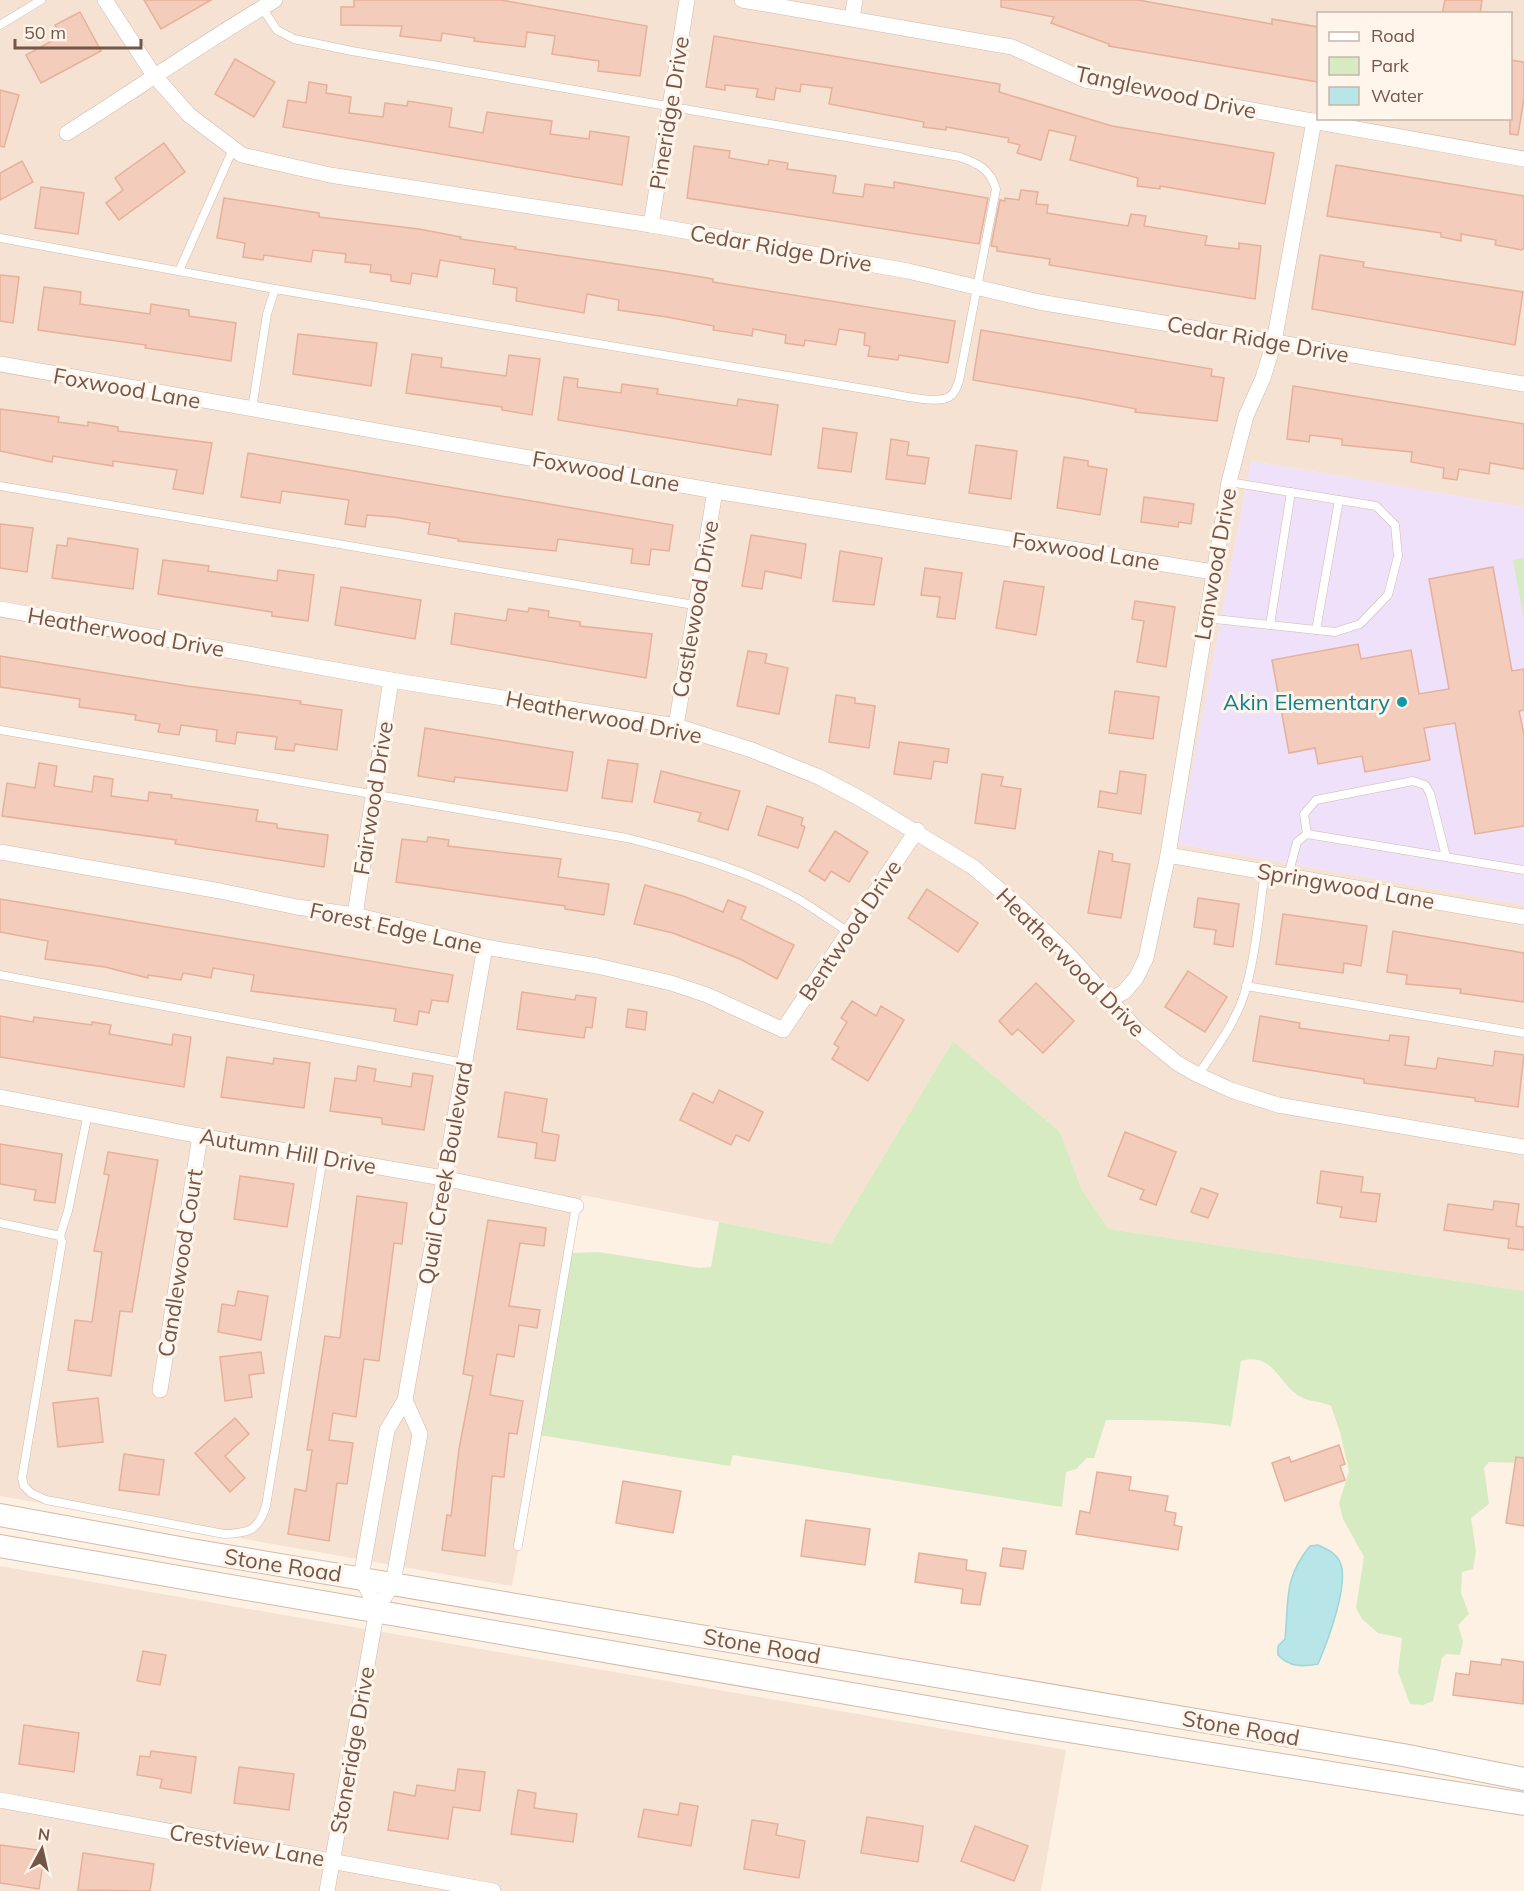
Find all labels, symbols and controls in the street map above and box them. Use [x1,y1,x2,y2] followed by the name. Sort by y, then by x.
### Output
[15,12,141,50] scale bar
[1317,12,1512,120] legend
[24,21,66,44] text: 50 m
[1371,24,1415,47] text: Road
[643,34,695,192] street label: Pineridge Drive
[1371,54,1410,77] text: Park
[1073,59,1259,125] street label: Tanglewood Drive
[1371,84,1424,107] text: Water
[688,218,874,278] street label: Cedar Ridge Drive
[1165,309,1351,369] street label: Cedar Ridge Drive
[51,361,203,415] street label: Foxwood Lane
[530,444,682,498] street label: Foxwood Lane
[1188,486,1242,642] street label: Lanwood Drive
[666,518,724,700] street label: Castlewood Drive
[1010,526,1162,576] street label: Foxwood Lane
[25,601,227,663] street label: Heatherwood Drive
[503,684,705,750] street label: Heatherwood Drive
[1223,688,1390,716] place label: Akin Elementary
[1395,695,1409,709] marker: Akin Elementary
[347,719,399,877] street label: Fairwood Drive
[793,854,907,1006] street label: Bentwood Drive
[1255,857,1437,915] street label: Springwood Lane
[991,882,1151,1042] street label: Heatherwood Drive
[307,896,485,960] street label: Forest Edge Lane
[412,1059,478,1287] street label: Quail Creek Boulevard
[198,1122,378,1180] street label: Autumn Hill Drive
[151,1167,209,1359] street label: Candlewood Court
[222,1542,344,1588] street label: Stone Road
[701,1622,823,1670] street label: Stone Road
[324,1664,380,1836] street label: Stoneridge Drive
[1180,1704,1302,1752] street label: Stone Road
[167,1818,327,1872] street label: Crestview Lane
[12,1819,72,1879] north arrow
[37,1823,51,1845] text: N

